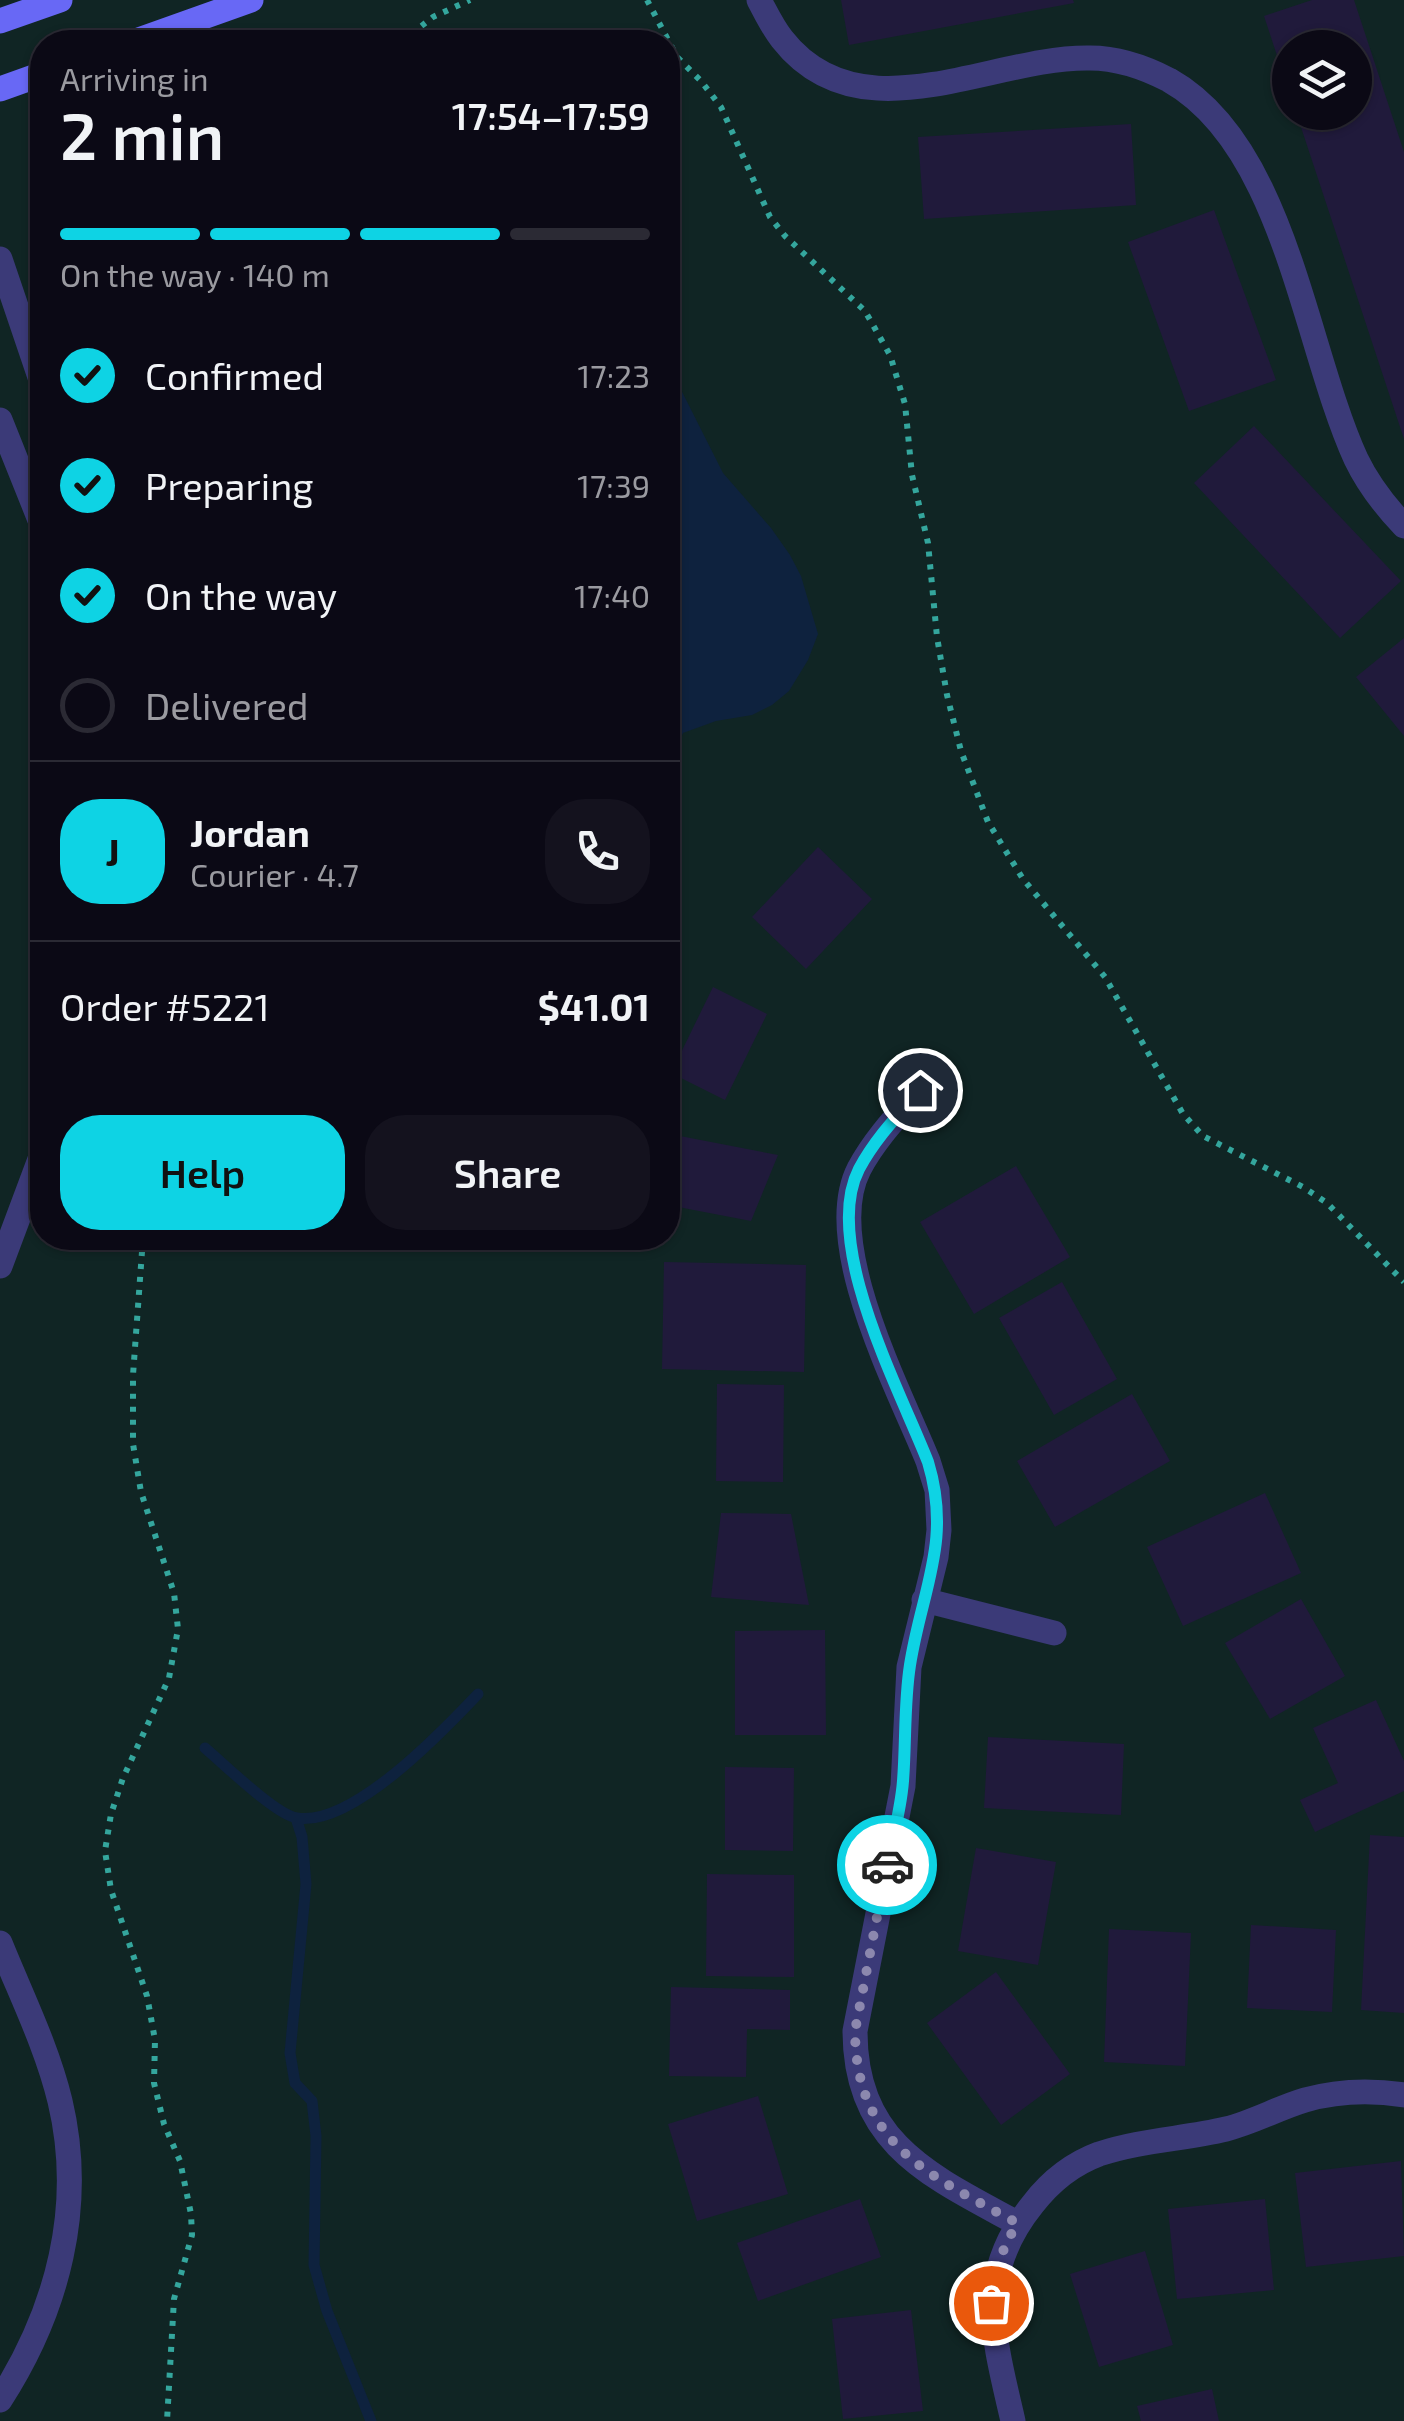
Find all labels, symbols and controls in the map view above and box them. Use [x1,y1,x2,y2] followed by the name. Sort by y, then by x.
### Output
[1272,30,1372,130] map controls
[1272,30,1372,130] button: layers
[60,59,209,97] text: Arriving in
[452,92,650,138] text: 17:54–17:59
[60,95,224,173] text: 2 min
[60,255,330,293] text: On the way · 140 m
[60,348,115,403] icon: check
[145,352,324,398] text: Confirmed
[578,356,650,394] text: 17:23
[60,458,115,513] icon: check
[145,462,313,508] text: Preparing
[577,466,650,504] text: 17:39
[60,568,115,623] icon: check
[145,572,337,618] text: On the way
[574,576,650,614] text: 17:40
[145,682,309,728] text: Delivered
[545,799,650,904] button: phone
[190,809,310,855] text: Jordan
[105,828,120,874] text: J
[190,855,359,893] text: Courier · 4.7
[60,983,270,1029] text: Order #5221
[538,983,650,1029] text: $41.01
[878,1048,963,1133] pin
[893,1063,948,1118] icon: home
[60,1115,345,1230] button: Help
[365,1115,650,1230] button: Share
[837,1815,937,1915] courier
[860,1838,915,1893] icon: car
[949,2261,1034,2346] pin
[964,2276,1019,2331] icon: bag

